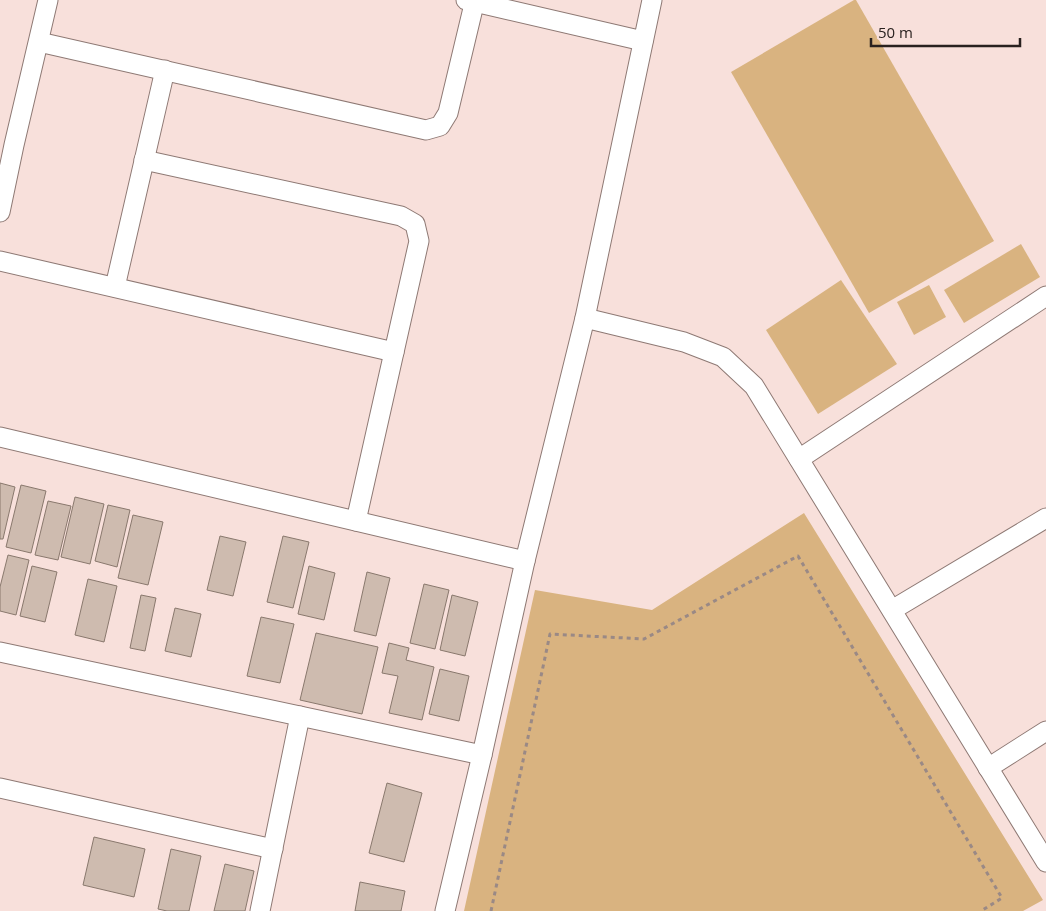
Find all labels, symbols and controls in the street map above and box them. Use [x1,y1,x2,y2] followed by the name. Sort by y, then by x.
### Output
[871,15,1020,47] scale bar
[878,22,913,42] text: 50 m

